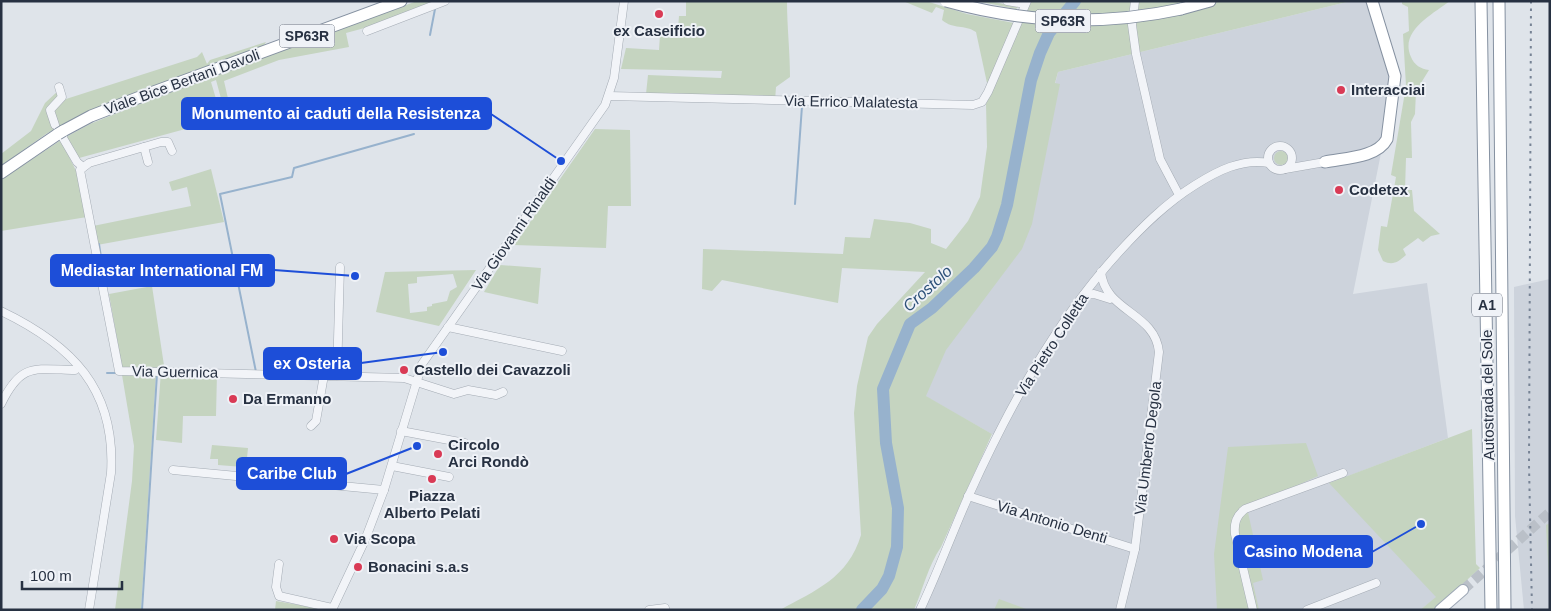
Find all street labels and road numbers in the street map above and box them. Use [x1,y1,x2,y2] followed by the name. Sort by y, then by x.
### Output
[1036,10,1090,32] road number: SP63R
[280,24,334,48] road number: SP63R
[102,45,262,118] street label: Viale Bice Bertani Davoli
[784,92,919,111] street label: Via Errico Malatesta
[468,174,559,294] street label: Via Giovanni Rinaldi
[1012,289,1092,400] street label: Via Pietro Colletta
[1472,294,1502,316] road number: A1
[1478,329,1497,461] street label: Autostrada del Sole
[132,362,219,381] street label: Via Guernica
[1131,379,1164,516] street label: Via Umberto Degola
[995,497,1110,546] street label: Via Antonio Denti

